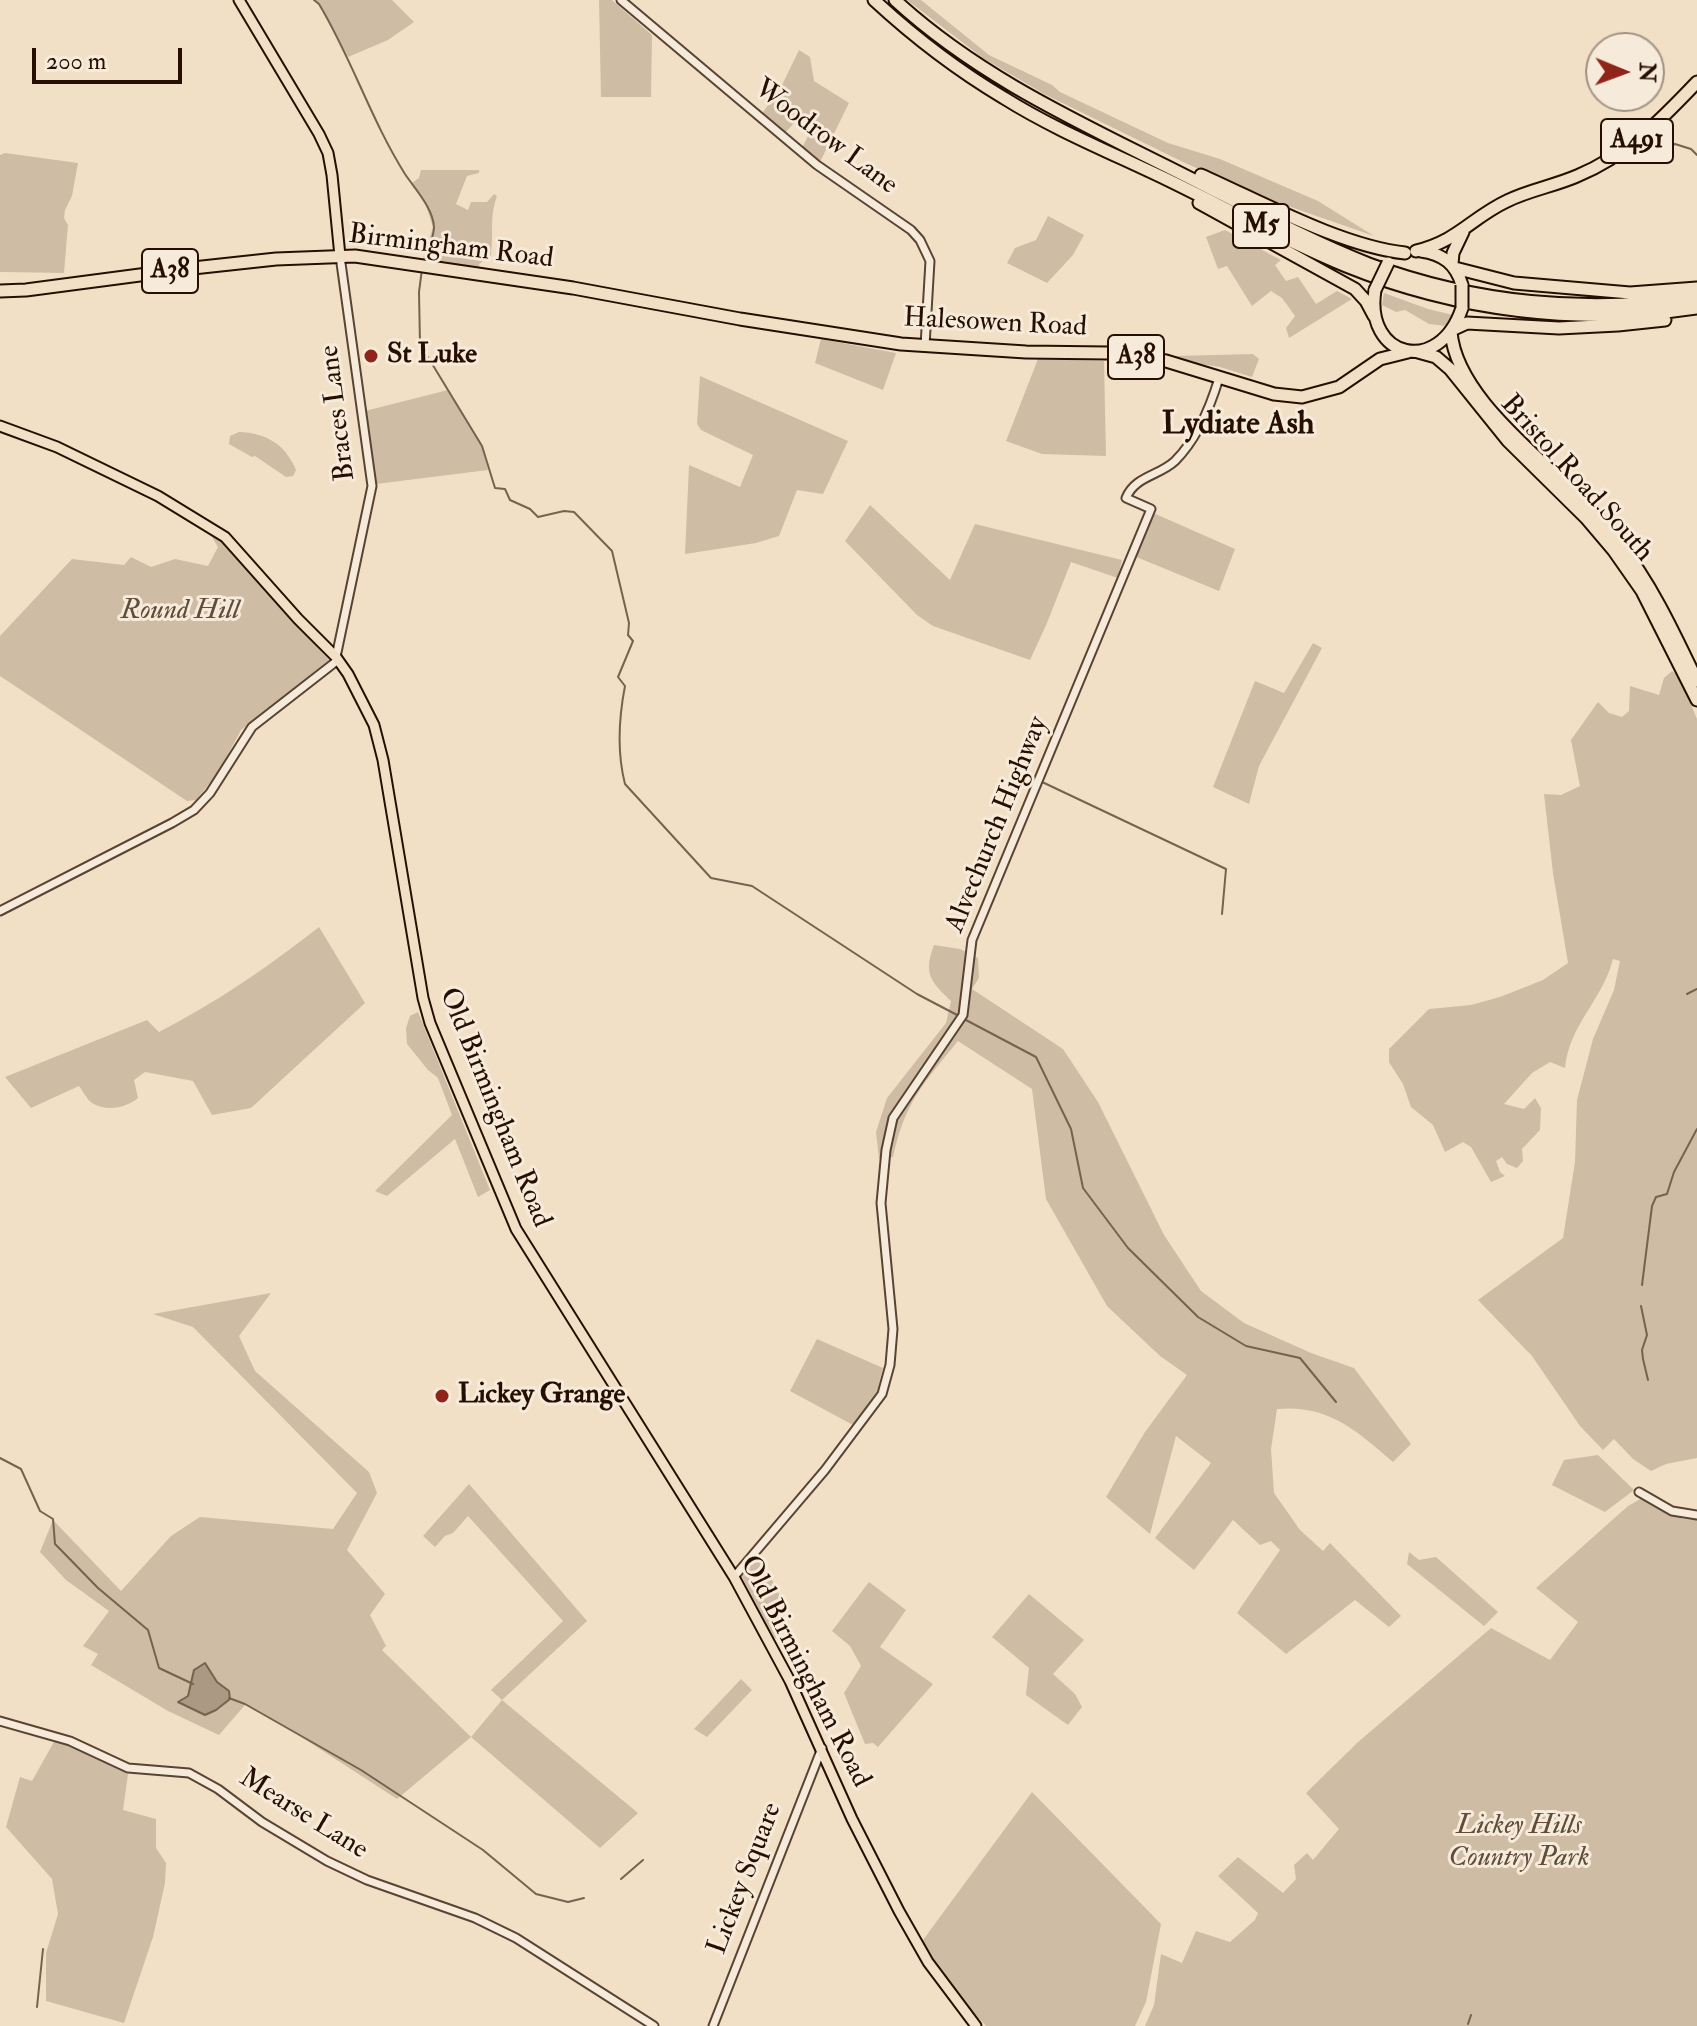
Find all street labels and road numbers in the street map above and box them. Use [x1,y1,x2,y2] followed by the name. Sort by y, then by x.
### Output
[746,73,904,203] street label: Woodrow Lane
[1601,119,1673,163] road number: A491
[1233,204,1289,248] road number: M5
[347,219,555,277] street label: Birmingham Road
[142,249,198,293] road number: A38
[902,302,1088,346] street label: Halesowen Road
[1108,335,1164,379] road number: A38
[314,343,364,483] street label: Braces Lane
[1492,389,1660,569] street label: Bristol Road South
[939,712,1057,938] street label: Alvechurch Highway
[431,983,557,1233] street label: Old Birmingham Road
[731,1551,877,1793] street label: Old Birmingham Road
[232,1762,374,1868] street label: Mearse Lane
[702,1798,790,1960] street label: Lickey Square

